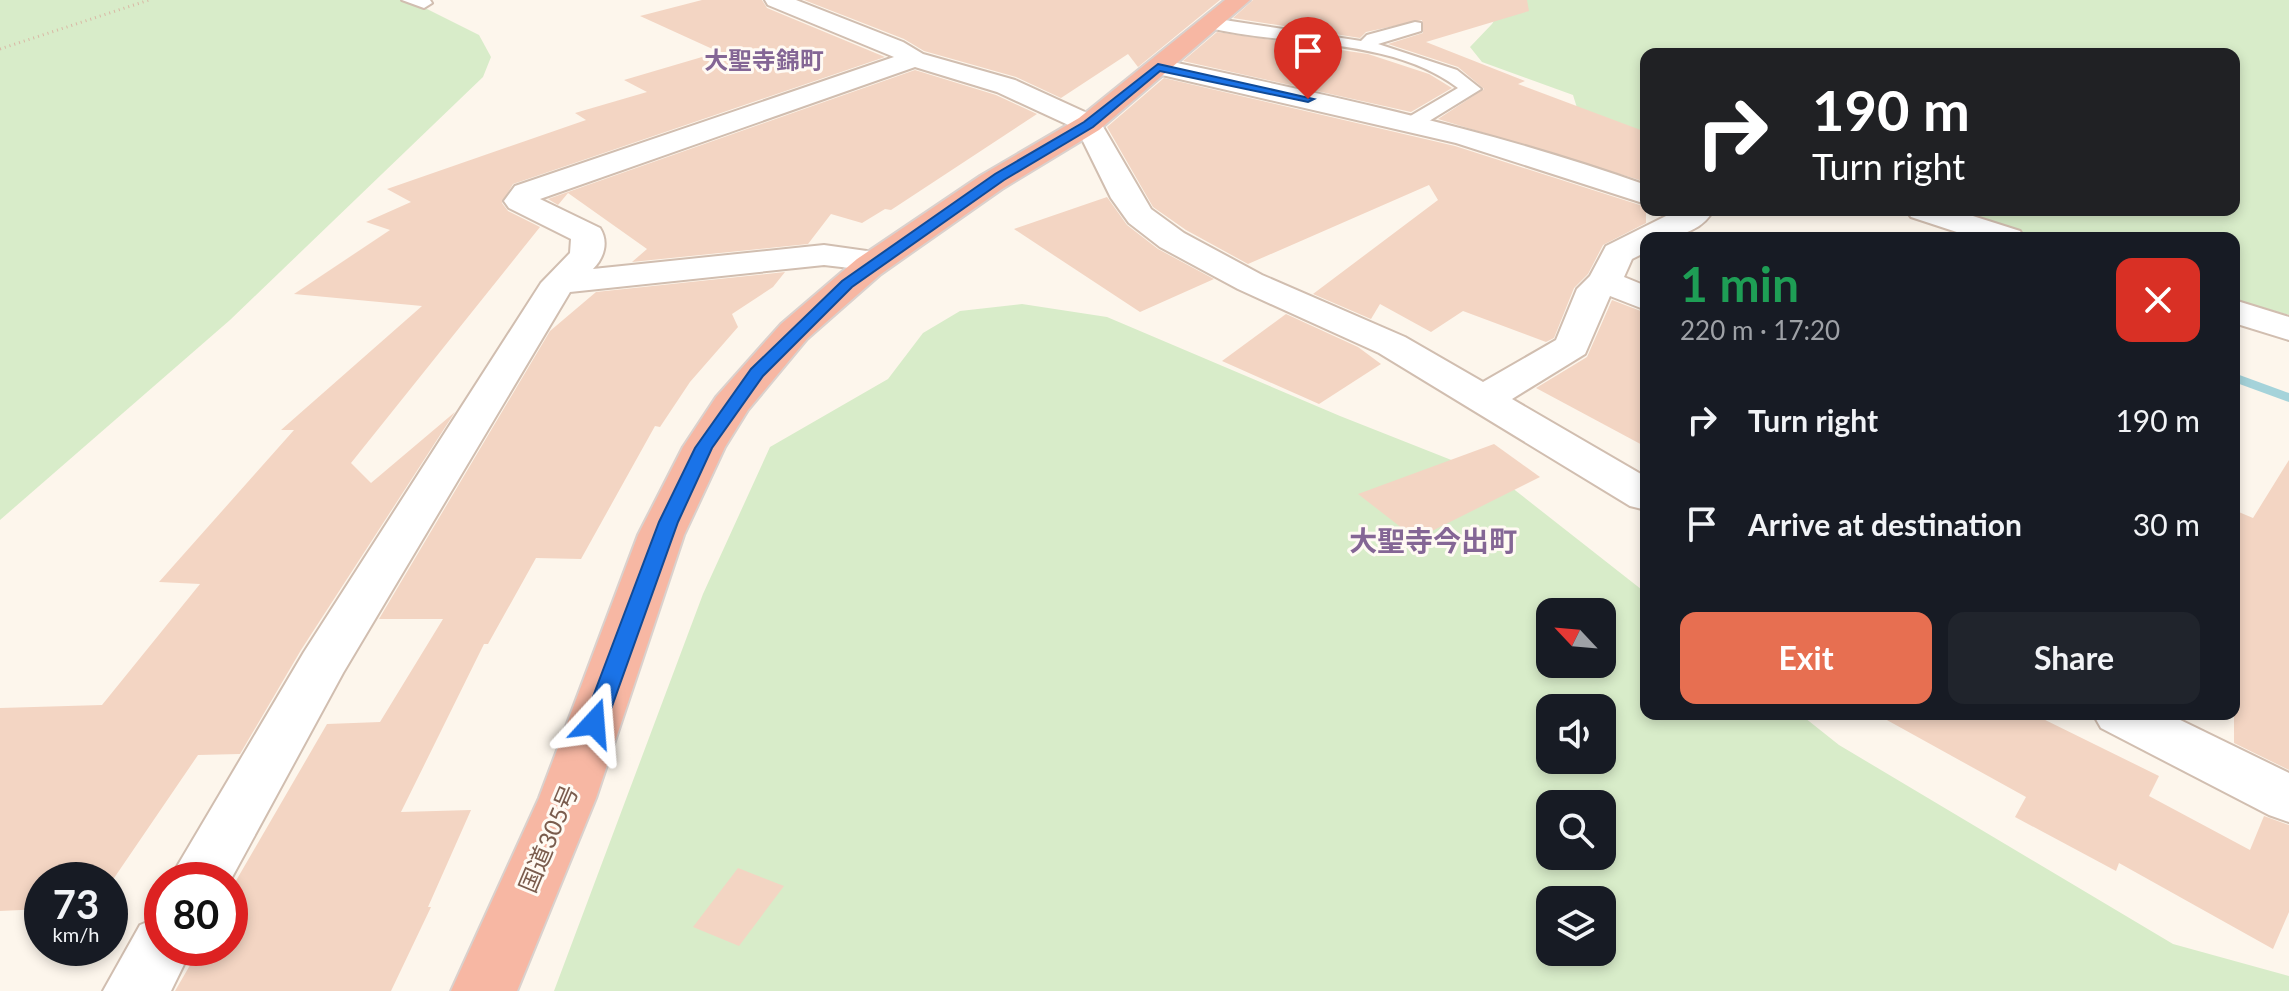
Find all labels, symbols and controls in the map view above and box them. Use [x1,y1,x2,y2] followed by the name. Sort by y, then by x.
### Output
[1274,17,1342,99] pin
[1286,29,1330,73] icon: arrive
[704,45,824,74] district label: 大聖寺錦町
[1812,76,1970,143] text: 190 m
[1680,80,1784,184] icon: right
[1812,144,1965,188] text: Turn right
[1680,255,1799,312] text: 1 min
[2116,258,2200,342] button: close
[1680,314,1840,346] text: 220 m · 17:20
[1680,398,1724,442] icon: right
[1748,402,1878,438] text: Turn right
[2115,402,2200,438] text: 190 m
[1680,502,1724,546] icon: arrive
[1748,506,2022,542] text: Arrive at destination
[2133,506,2200,542] text: 30 m
[1349,523,1517,557] district label: 大聖寺今出町
[1536,598,1616,678] north arrow
[1536,598,1616,966] map controls
[1680,612,1932,704] button: Exit
[1948,612,2200,704] button: Share
[552,681,636,765] position arrow
[1536,694,1616,774] button: sound
[512,780,583,896] street label: 国道305号
[1536,790,1616,870] button: search
[144,862,248,966] speed limit sign: 80
[53,880,99,928] text: 73
[1536,886,1616,966] button: layers
[53,922,99,946] text: km/h

